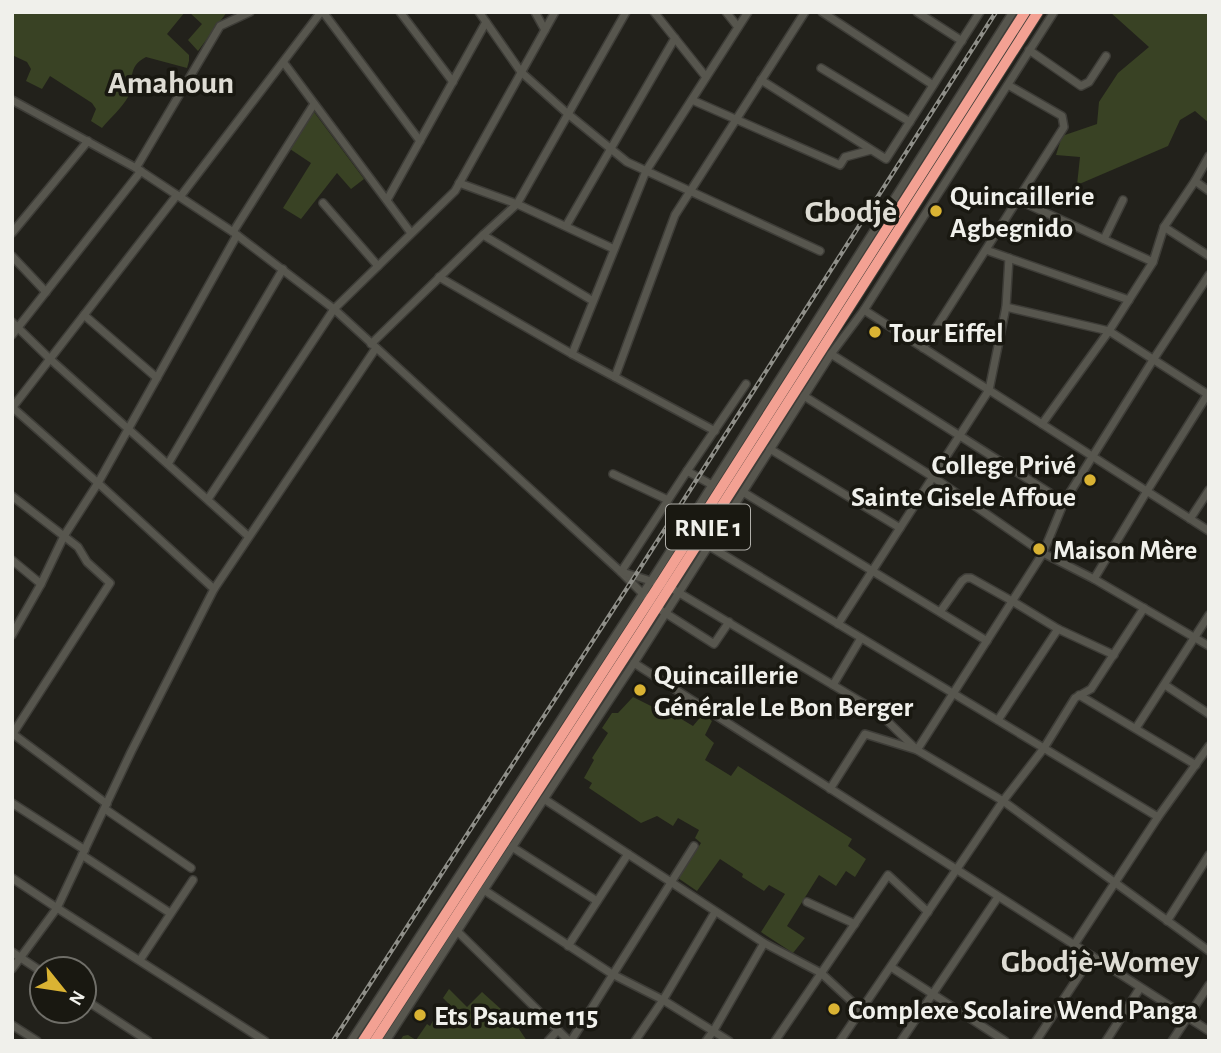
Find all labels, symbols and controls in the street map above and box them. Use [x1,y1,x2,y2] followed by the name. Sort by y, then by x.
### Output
[108,67,234,99] district label: Amahoun
[950,183,1094,243] place label: Quincaillerie Agbegnido
[805,196,897,228] district label: Gbodjè
[928,203,944,219] marker: Quincaillerie Agbegnido
[889,320,1004,348] place label: Tour Eiffel
[867,324,883,340] marker: Tour Eiffel
[851,452,1076,512] place label: College Privé Sainte Gisele Affoue
[1082,472,1098,488] marker: College Privé Sainte Gisele Affoue
[666,505,750,550] road number: RNIE 1
[1053,537,1197,565] place label: Maison Mère
[1031,541,1047,557] marker: Maison Mère
[654,662,913,722] place label: Quincaillerie Générale Le Bon Berger
[632,682,648,698] marker: Quincaillerie Générale Le Bon Berger
[1001,946,1200,978] district label: Gbodjè-Womey
[28,955,98,1025] north arrow
[65,987,88,1008] text: N
[848,997,1198,1025] place label: Complexe Scolaire Wend Panga
[826,1001,842,1017] marker: Complexe Scolaire Wend Panga
[434,1003,598,1031] place label: Ets Psaume 115
[412,1007,428,1023] marker: Ets Psaume 115

